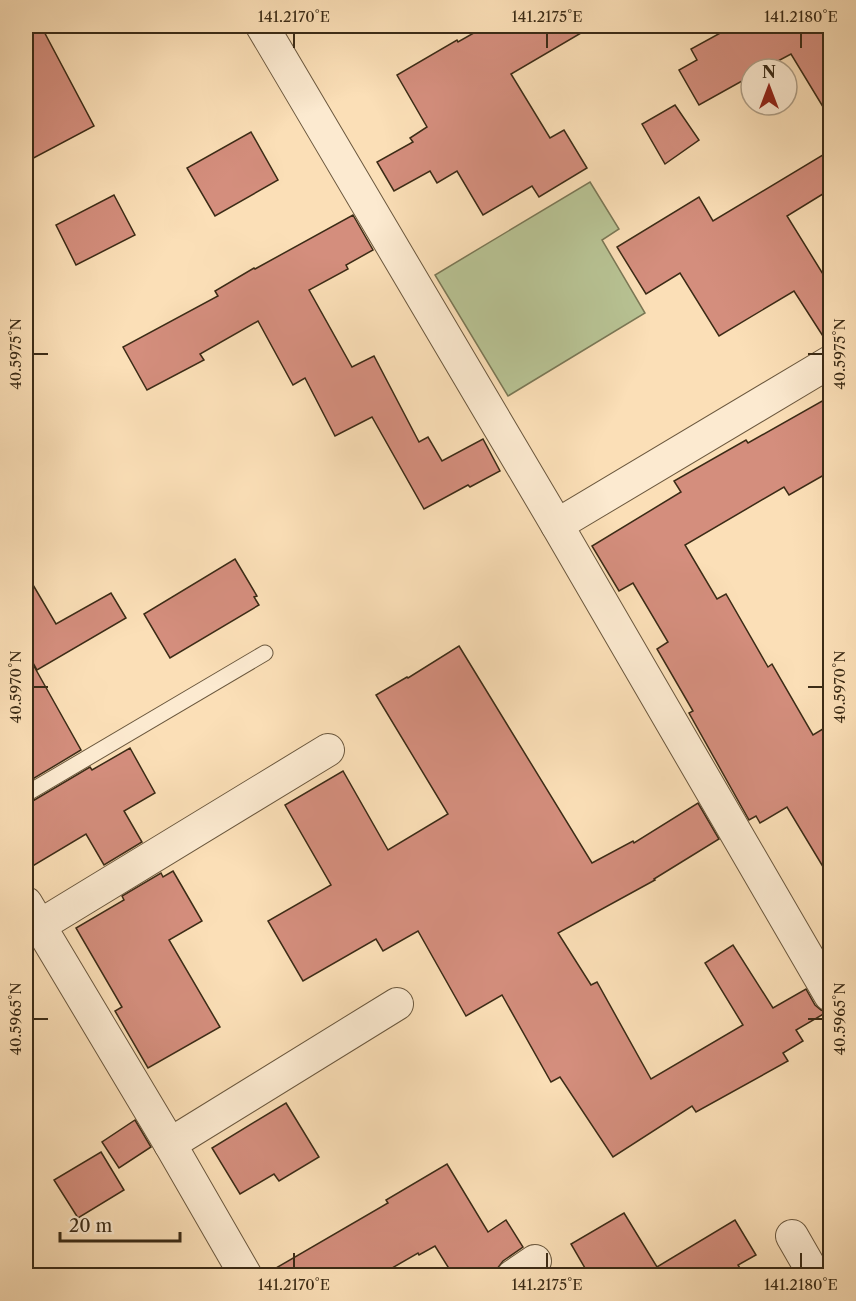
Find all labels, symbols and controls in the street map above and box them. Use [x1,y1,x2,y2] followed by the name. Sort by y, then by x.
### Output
[258,7,330,26] text: 141.2170°E
[511,7,583,26] text: 141.2175°E
[764,7,838,26] text: 141.2180°E
[739,57,799,117] north arrow
[762,62,776,82] text: N
[6,318,25,390] text: 40.5975°N
[830,318,849,390] text: 40.5975°N
[6,650,25,724] text: 40.5970°N
[830,650,849,724] text: 40.5970°N
[6,982,25,1056] text: 40.5965°N
[830,982,849,1056] text: 40.5965°N
[60,1205,180,1243] scale bar
[69,1215,113,1237] text: 20 m
[258,1275,330,1294] text: 141.2170°E
[511,1275,583,1294] text: 141.2175°E
[764,1275,838,1294] text: 141.2180°E

